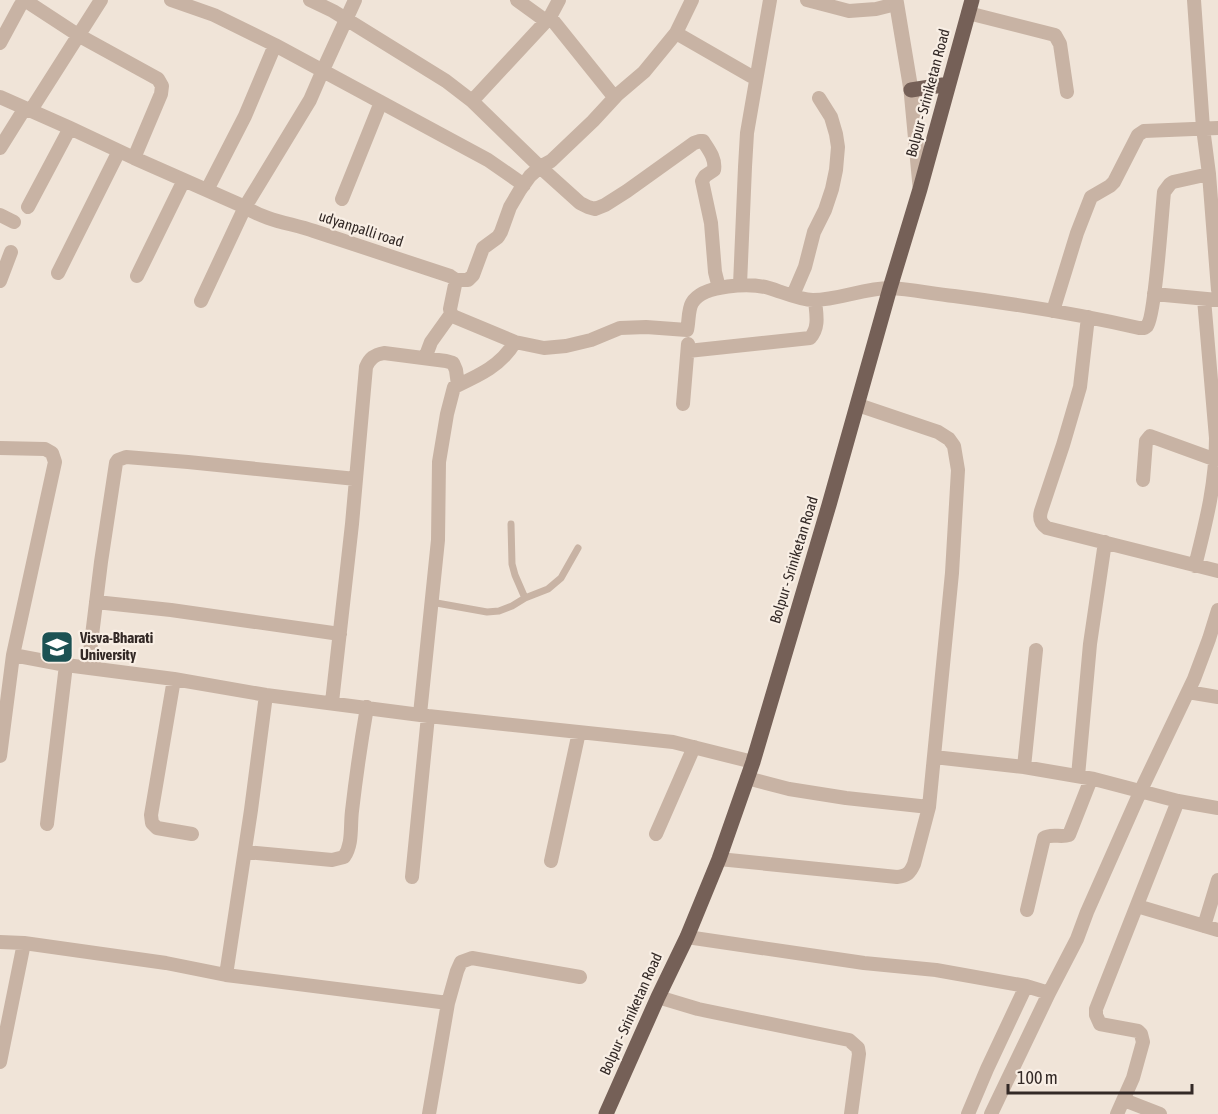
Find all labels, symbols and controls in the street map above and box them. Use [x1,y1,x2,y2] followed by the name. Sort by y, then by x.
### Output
[902,27,953,159] street label: Bolpur - Sriniketan Road
[317,207,406,250] street label: udyanpalli road
[766,494,821,625] street label: Bolpur - Sriniketan Road
[39,629,75,665] school or university icon: Visva-Bharati University
[79,629,153,663] place label: Visva-Bharati University
[596,950,665,1078] street label: Bolpur - Sriniketan Road
[1008,1057,1192,1095] scale bar
[1017,1067,1058,1088] text: 100 m

